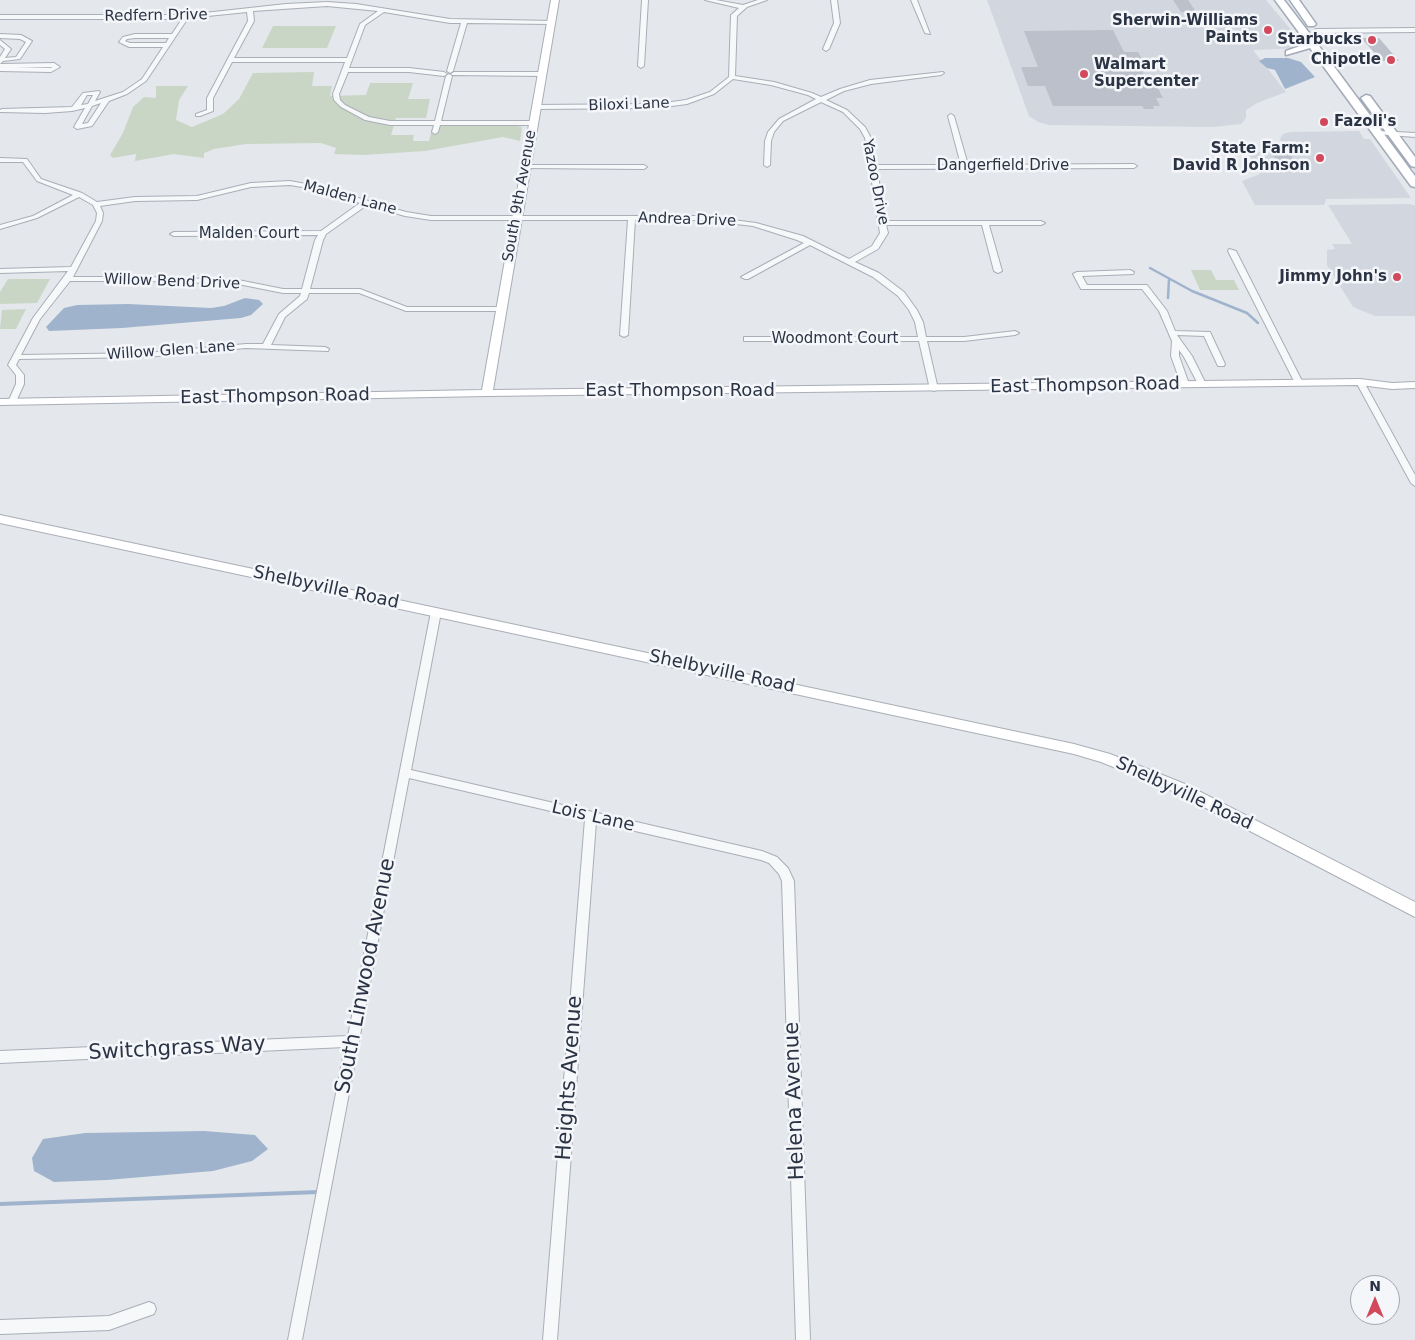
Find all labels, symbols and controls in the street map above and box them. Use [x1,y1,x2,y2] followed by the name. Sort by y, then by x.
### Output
[104,6,208,26] street label: Redfern Drive
[1112,12,1258,47] place label: Sherwin-Williams Paints
[1262,24,1274,36] marker: Sherwin-Williams Paints
[1277,31,1362,49] place label: Starbucks
[1366,34,1378,46] marker: Starbucks
[1311,51,1381,69] place label: Chipotle
[1385,54,1397,66] marker: Chipotle
[1094,56,1198,91] place label: Walmart Supercenter
[1078,68,1090,80] marker: Walmart Supercenter
[588,95,670,115] street label: Biloxi Lane
[1334,113,1396,131] place label: Fazoli's
[1318,116,1330,128] marker: Fazoli's
[500,129,540,263] street label: South 9th Avenue
[858,137,892,227] street label: Yazoo Drive
[1173,140,1310,175] place label: State Farm: David R Johnson
[1314,152,1326,164] marker: State Farm: David R Johnson
[937,157,1069,175] street label: Dangerfield Drive
[301,177,399,219] street label: Malden Lane
[638,209,736,231] street label: Andrea Drive
[199,225,299,243] street label: Malden Court
[1279,268,1387,286] place label: Jimmy John's
[103,271,241,293] street label: Willow Bend Drive
[1391,271,1403,283] marker: Jimmy John's
[772,330,898,348] street label: Woodmont Court
[106,338,236,364] street label: Willow Glen Lane
[990,374,1180,398] street label: East Thompson Road
[585,380,775,402] street label: East Thompson Road
[180,385,370,409] street label: East Thompson Road
[251,562,401,614] street label: Shelbyville Road
[647,646,797,698] street label: Shelbyville Road
[1112,753,1256,835] street label: Shelbyville Road
[549,797,637,837] street label: Lois Lane
[331,856,401,1096] street label: South Linwood Avenue
[552,995,588,1161] street label: Heights Avenue
[780,1021,810,1181] street label: Helena Avenue
[88,1032,266,1066] street label: Switchgrass Way
[1350,1275,1400,1325] north arrow
[1369,1278,1381,1294] text: N

